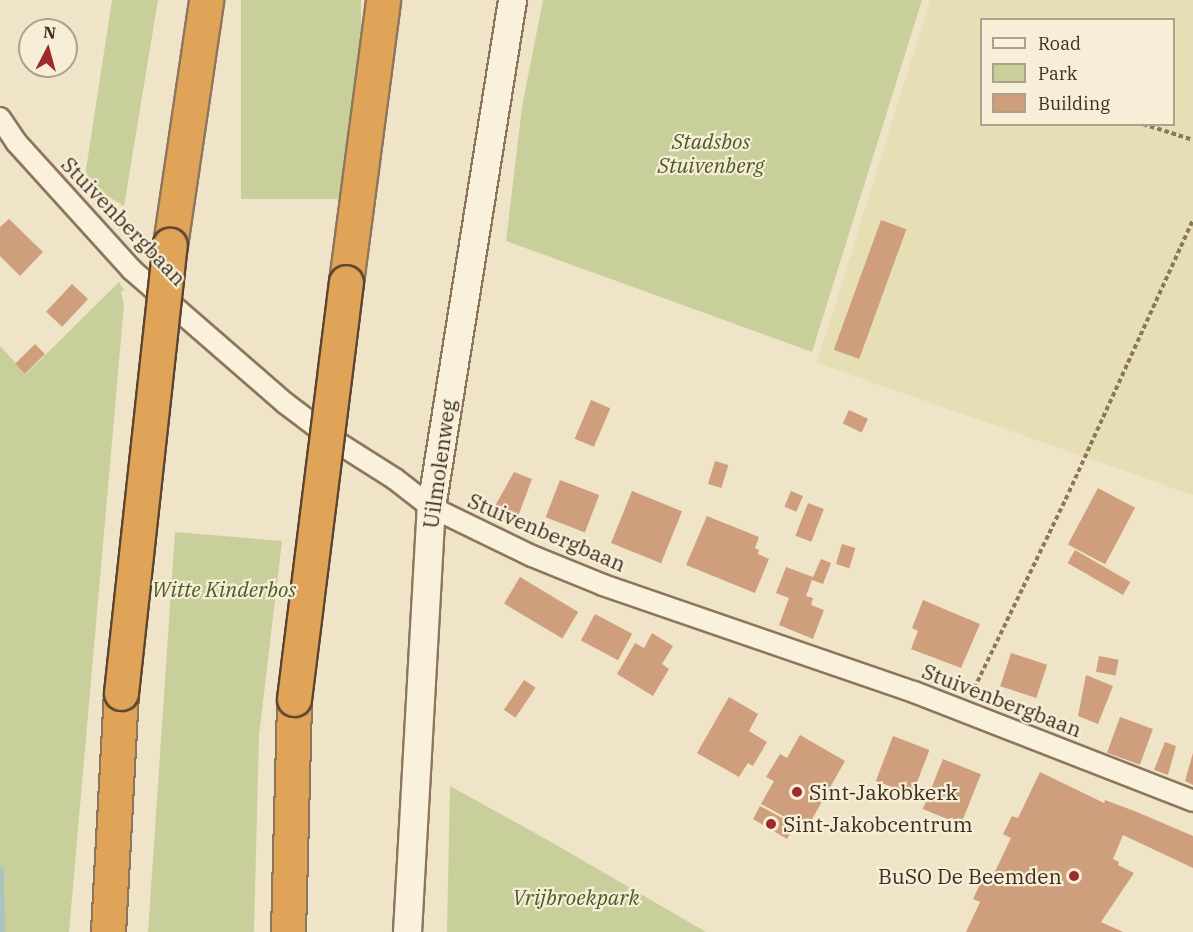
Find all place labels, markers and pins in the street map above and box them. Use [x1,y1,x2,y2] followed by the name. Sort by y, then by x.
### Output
[809,779,958,805] place label: Sint-Jakobkerk
[790,785,804,799] marker: Sint-Jakobkerk
[783,811,973,837] place label: Sint-Jakobcentrum
[764,817,778,831] marker: Sint-Jakobcentrum
[878,863,1062,889] place label: BuSO De Beemden
[1067,869,1081,883] marker: BuSO De Beemden

